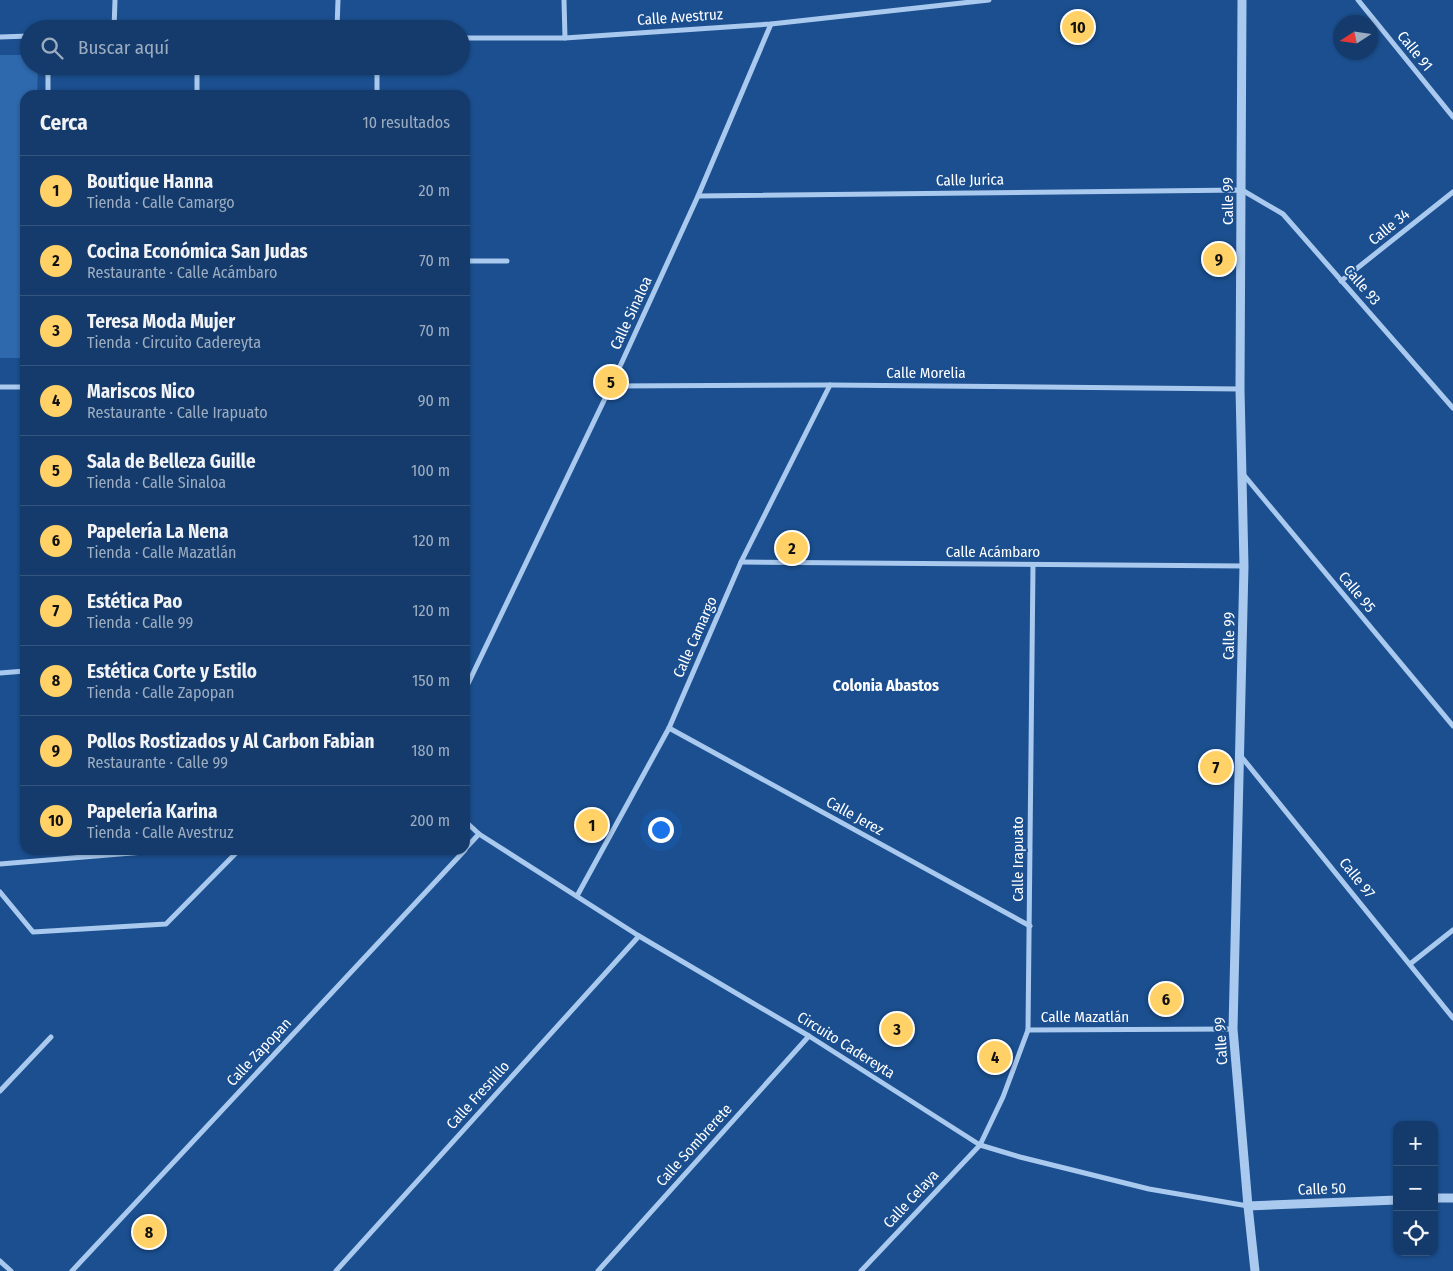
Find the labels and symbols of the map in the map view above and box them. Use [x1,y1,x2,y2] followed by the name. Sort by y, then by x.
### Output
[637,5,723,29] street label: Calle Avestruz
[1062,8,1094,46] pin: 10
[1333,15,1378,60] north arrow
[1393,27,1437,75] street label: Calle 91
[936,170,1004,190] street label: Calle Jurica
[1219,177,1237,225] street label: Calle 99
[1365,205,1413,249] street label: Calle 34
[1203,240,1235,278] pin: 9
[1340,261,1384,309] street label: Calle 93
[606,274,656,352] street label: Calle Sinaloa
[595,363,627,401] pin: 5
[886,364,966,382] street label: Calle Morelia
[776,529,808,567] pin: 2
[946,543,1040,561] street label: Calle Acámbaro
[1335,568,1379,616] street label: Calle 95
[669,594,721,680] street label: Calle Camargo
[1220,612,1238,660] street label: Calle 99
[833,676,939,695] district label: Colonia Abastos
[1200,748,1232,786] pin: 7
[823,793,887,839] street label: Calle Jerez
[576,806,608,844] pin: 1
[1009,816,1027,902] street label: Calle Irapuato
[648,817,674,843] your location
[1335,854,1379,902] street label: Calle 97
[1150,980,1182,1018] pin: 6
[794,1008,898,1082] street label: Circuito Cadereyta
[1041,1008,1129,1026] street label: Calle Mazatlán
[881,1010,913,1048] pin: 3
[223,1014,295,1090] street label: Calle Zapopan
[1211,1017,1231,1065] street label: Calle 99
[979,1038,1011,1076] pin: 4
[443,1057,513,1133] street label: Calle Fresnillo
[652,1100,736,1190] street label: Calle Sombrerete
[880,1166,942,1232] street label: Calle Celaya
[1298,1179,1346,1199] street label: Calle 50
[133,1213,165,1251] pin: 8

